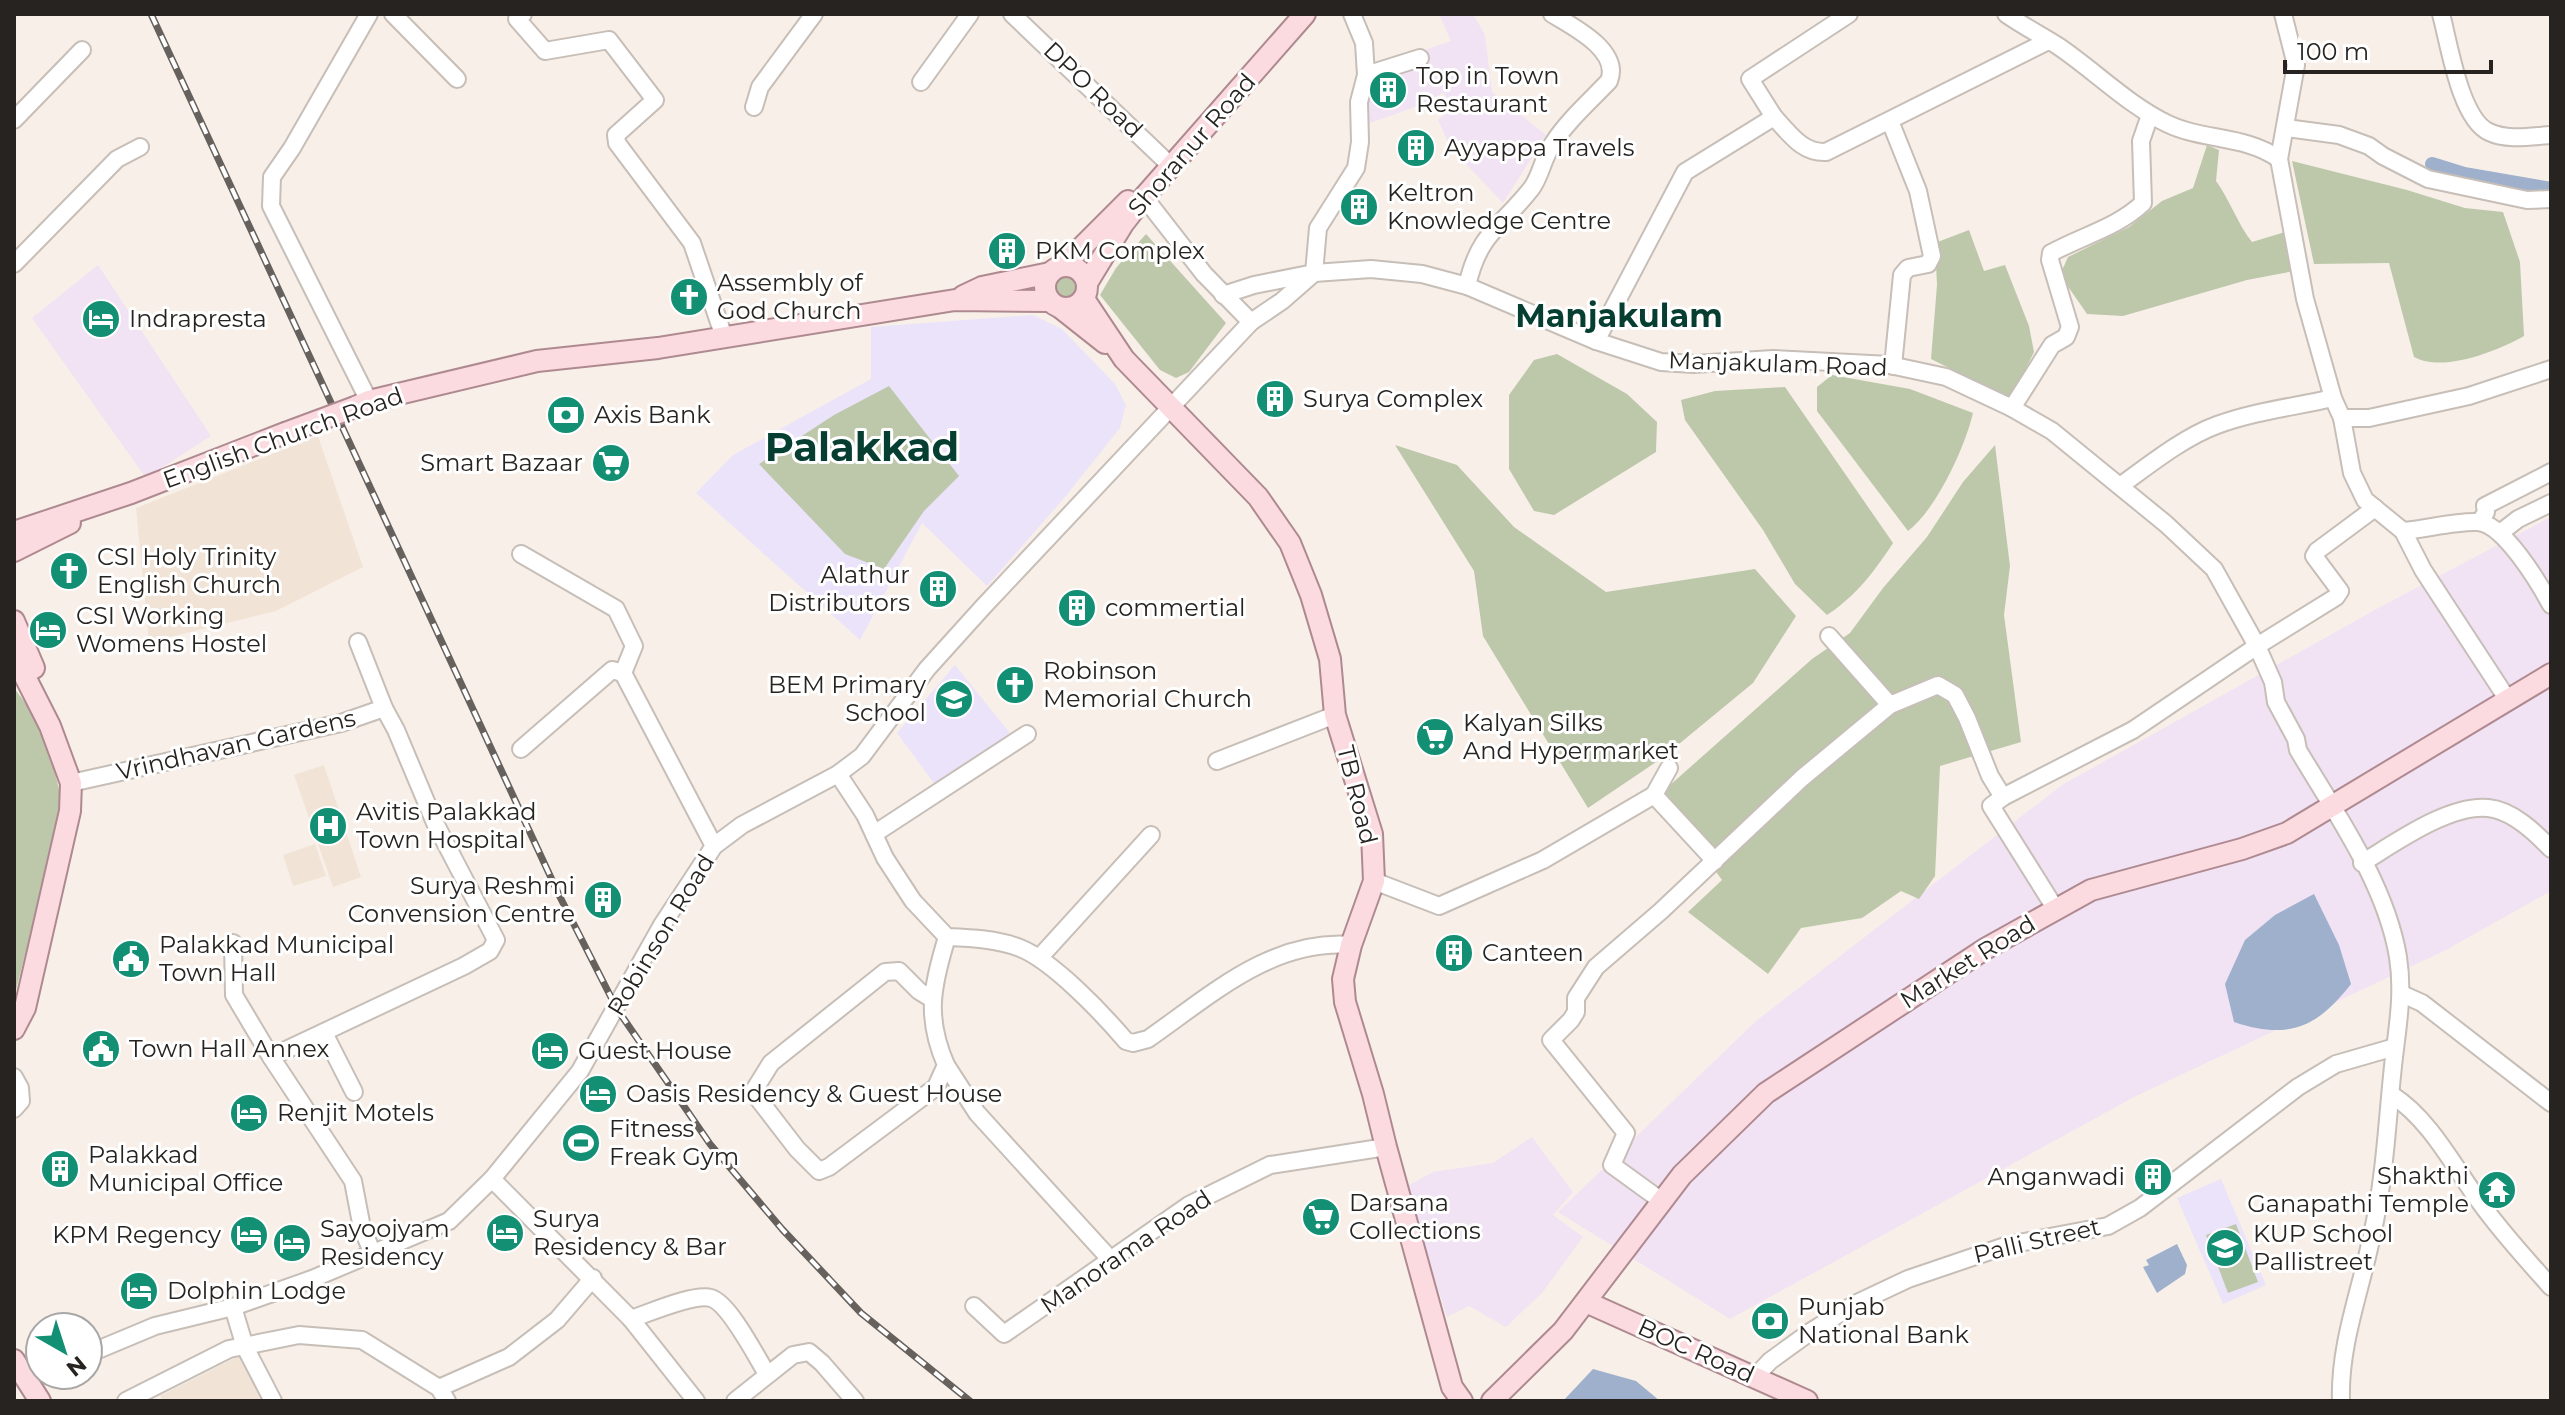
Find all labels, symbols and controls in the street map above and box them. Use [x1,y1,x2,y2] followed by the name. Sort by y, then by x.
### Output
[2285,24,2491,74] scale bar
[1038,35,1149,144] street label: DPO Road
[2297,37,2369,66] text: 100 m
[1416,61,1560,118] place label: Top in Town Restaurant
[1122,67,1262,222] street label: Shoranur Road
[1367,69,1409,111] building icon: Top in Town Restaurant
[1395,127,1437,169] building icon: Ayyappa Travels
[1444,133,1634,162] place label: Ayyappa Travels
[1387,178,1611,235] place label: Keltron Knowledge Centre
[1338,186,1380,228] building icon: Keltron Knowledge Centre
[986,230,1028,272] building icon: PKM Complex
[1035,236,1205,265] place label: PKM Complex
[717,268,863,325] place label: Assembly of God Church
[668,276,710,318] church icon: Assembly of God Church
[1515,296,1723,335] district label: Manjakulam
[80,298,122,340] hotel icon: Indrapresta
[129,304,267,333] place label: Indrapresta
[1668,345,1888,382] street label: Manjakulam Road
[1254,378,1296,420] building icon: Surya Complex
[159,381,407,494] street label: English Church Road
[1303,384,1483,413] place label: Surya Complex
[545,394,587,436] bank icon: Axis Bank
[594,400,711,429] place label: Axis Bank
[765,422,959,471] district label: Palakkad
[590,442,632,484] supermarket icon: Smart Bazaar
[420,448,583,477] place label: Smart Bazaar
[97,542,281,599] place label: CSI Holy Trinity English Church
[48,550,90,592] church icon: CSI Holy Trinity English Church
[768,560,910,617] place label: Alathur Distributors
[917,568,959,610] building icon: Alathur Distributors
[1056,587,1098,629] building icon: commertial
[1105,593,1246,622] place label: commertial
[76,601,267,658] place label: CSI Working Womens Hostel
[27,609,69,651] hotel icon: CSI Working Womens Hostel
[1043,656,1252,713] place label: Robinson Memorial Church
[994,664,1036,706] church icon: Robinson Memorial Church
[768,670,926,727] place label: BEM Primary School
[933,678,975,720] school or university icon: BEM Primary School
[114,703,358,786] street label: Vrindhavan Gardens
[1463,708,1679,765] place label: Kalyan Silks And Hypermarket
[1414,716,1456,758] supermarket icon: Kalyan Silks And Hypermarket
[1331,742,1384,847] street label: TB Road
[356,797,537,854] place label: Avitis Palakkad Town Hospital
[307,805,349,847] hospital icon: Avitis Palakkad Town Hospital
[601,849,720,1021] street label: Robinson Road
[348,871,575,928] place label: Surya Reshmi Convension Centre
[582,879,624,921] building icon: Surya Reshmi Convension Centre
[1895,909,2041,1015] street label: Market Road
[159,930,394,987] place label: Palakkad Municipal Town Hall
[1433,932,1475,974] building icon: Canteen
[110,938,152,980] public building icon: Palakkad Municipal Town Hall
[1482,938,1584,967] place label: Canteen
[80,1028,122,1070] public building icon: Town Hall Annex
[529,1030,571,1072] hotel icon: Guest House
[129,1034,329,1063] place label: Town Hall Annex
[578,1036,732,1065] place label: Guest House
[577,1073,619,1115] hotel icon: Oasis Residency & Guest House
[626,1079,1002,1108] place label: Oasis Residency & Guest House
[228,1092,270,1134] hotel icon: Renjit Motels
[277,1098,434,1127] place label: Renjit Motels
[609,1114,739,1171] place label: Fitness Freak Gym
[560,1122,602,1164] sports icon: Fitness Freak Gym
[88,1140,283,1197] place label: Palakkad Municipal Office
[39,1148,81,1190] building icon: Palakkad Municipal Office
[2132,1156,2174,1198] building icon: Anganwadi
[2247,1161,2469,1218] place label: Shakthi Ganapathi Temple
[1987,1162,2125,1191] place label: Anganwadi
[2476,1169,2518,1211] temple icon: Shakthi Ganapathi Temple
[1035,1184,1217,1319] street label: Manorama Road
[1349,1188,1481,1245] place label: Darsana Collections
[1300,1196,1342,1238] supermarket icon: Darsana Collections
[533,1204,727,1261] place label: Surya Residency & Bar
[484,1212,526,1254] hotel icon: Surya Residency & Bar
[1971,1212,2103,1269] street label: Palli Street
[228,1214,270,1256] hotel icon: KPM Regency
[320,1214,450,1271] place label: Sayoojyam Residency
[2253,1219,2393,1276] place label: KUP School Pallistreet
[52,1220,221,1249] place label: KPM Regency
[271,1222,313,1264] hotel icon: Sayoojyam Residency
[2204,1227,2246,1269] school or university icon: KUP School Pallistreet
[118,1270,160,1312] hotel icon: Dolphin Lodge
[167,1276,346,1305] place label: Dolphin Lodge
[1798,1292,1970,1349] place label: Punjab National Bank
[1749,1300,1791,1342] bank icon: Punjab National Bank
[24,1311,104,1391] north arrow
[1634,1312,1759,1389] street label: BOC Road
[61,1350,92,1382] text: N

